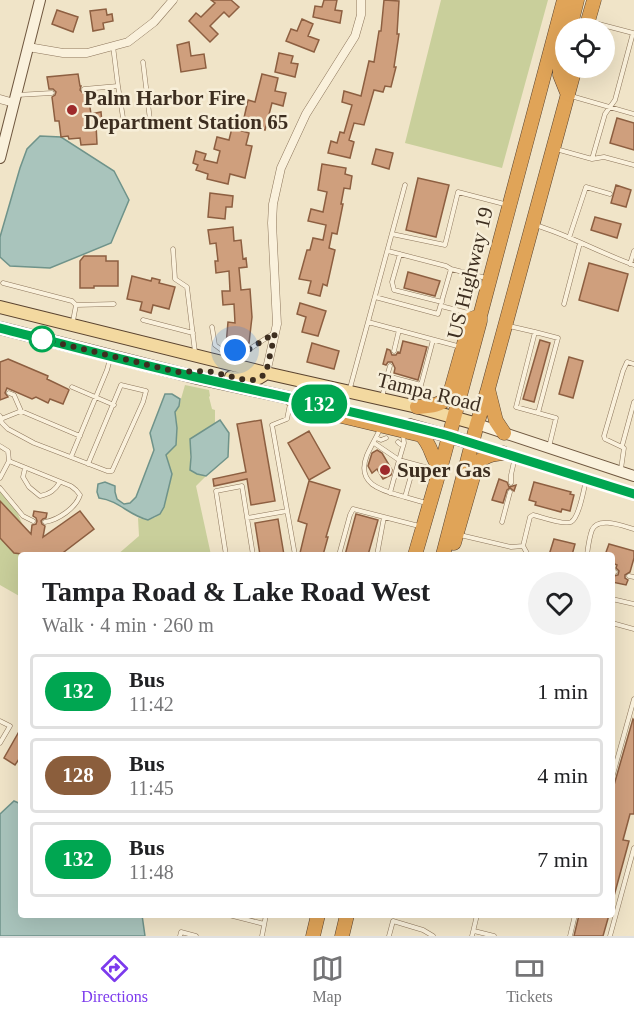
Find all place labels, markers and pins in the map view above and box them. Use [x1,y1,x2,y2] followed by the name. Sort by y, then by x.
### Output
[84,86,288,134] place label: Palm Harbor Fire Department Station 65
[65,103,79,117] marker: Palm Harbor Fire Department Station 65
[29,326,55,352] unlabelled marker
[397,458,491,482] place label: Super Gas
[378,463,392,477] marker: Super Gas

